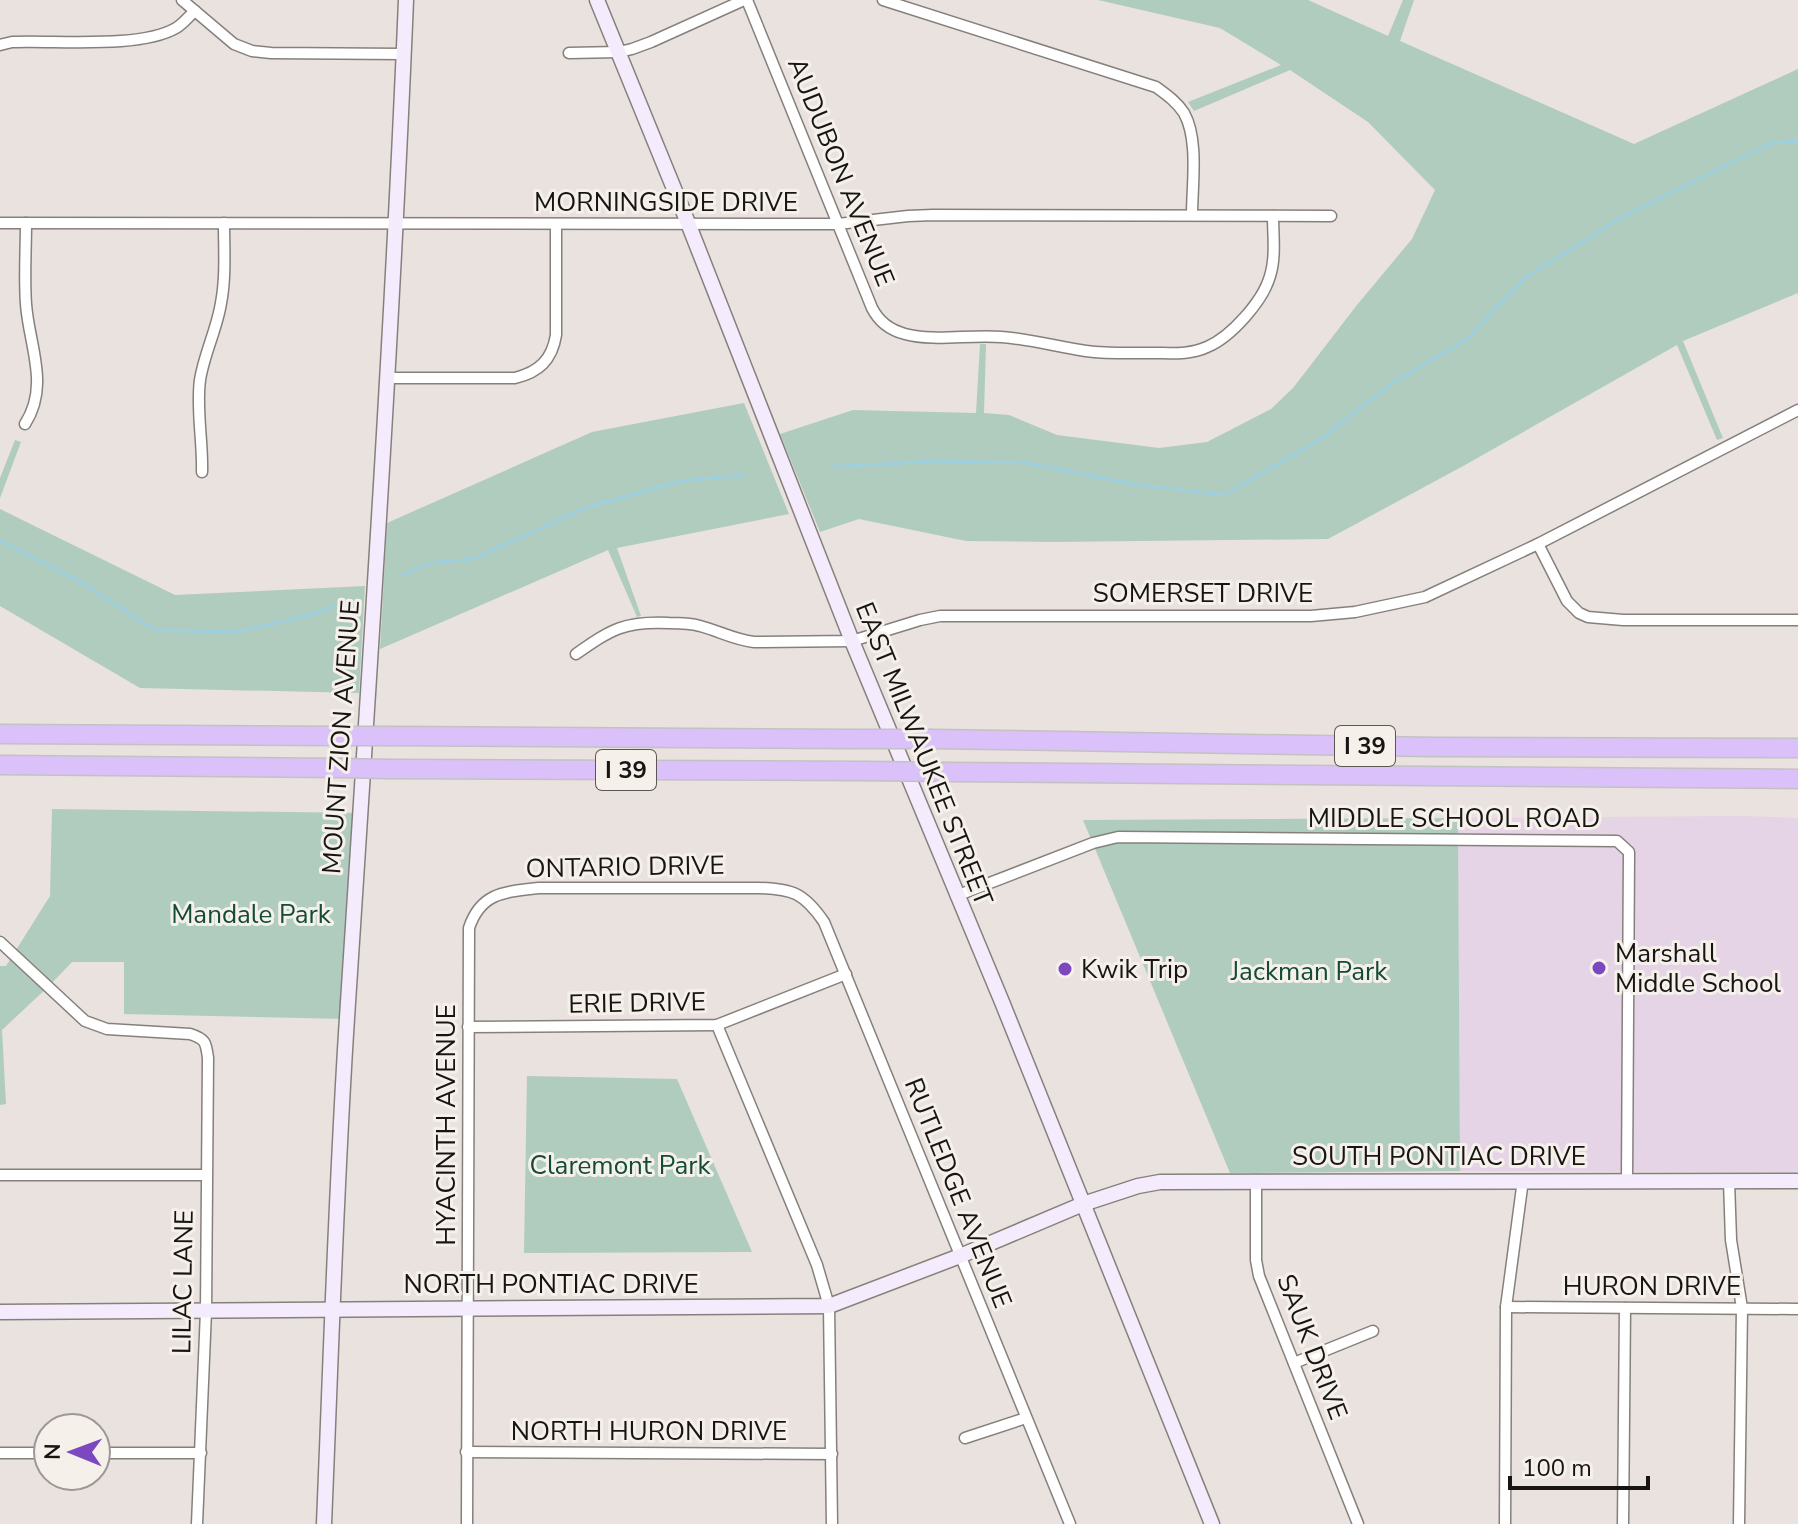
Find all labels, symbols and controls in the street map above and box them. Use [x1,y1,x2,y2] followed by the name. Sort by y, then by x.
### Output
[779,53,903,291] street label: AUDUBON AVENUE
[534,185,798,220] street label: MORNINGSIDE DRIVE
[1093,576,1313,611] street label: SOMERSET DRIVE
[847,597,1001,911] street label: EAST MILWAUKEE STREET
[314,599,368,875] street label: MOUNT ZION AVENUE
[1335,726,1395,766] road number: I 39
[596,750,656,790] road number: I 39
[1308,801,1600,836] street label: MIDDLE SCHOOL ROAD
[525,848,725,886] street label: ONTARIO DRIVE
[171,897,332,932] park label: Mandale Park
[1615,936,1781,1001] place label: Marshall Middle School
[1081,952,1188,987] place label: Kwik Trip
[1230,954,1388,989] park label: Jackman Park
[1590,959,1608,977] marker: Marshall Middle School
[1056,960,1074,978] marker: Kwik Trip
[568,984,706,1022] street label: ERIE DRIVE
[429,1004,464,1246] street label: HYACINTH AVENUE
[896,1073,1020,1313] street label: RUTLEDGE AVENUE
[1292,1139,1586,1174] street label: SOUTH PONTIAC DRIVE
[529,1148,712,1183] park label: Claremont Park
[164,1210,202,1354] street label: LILAC LANE
[403,1267,699,1302] street label: NORTH PONTIAC DRIVE
[1268,1269,1356,1425] street label: SAUK DRIVE
[1563,1269,1741,1304] street label: HURON DRIVE
[32,1412,112,1492] north arrow
[511,1414,787,1449] street label: NORTH HURON DRIVE
[1510,1440,1648,1490] scale bar
[38,1443,68,1460] text: N
[1522,1452,1592,1484] text: 100 m

